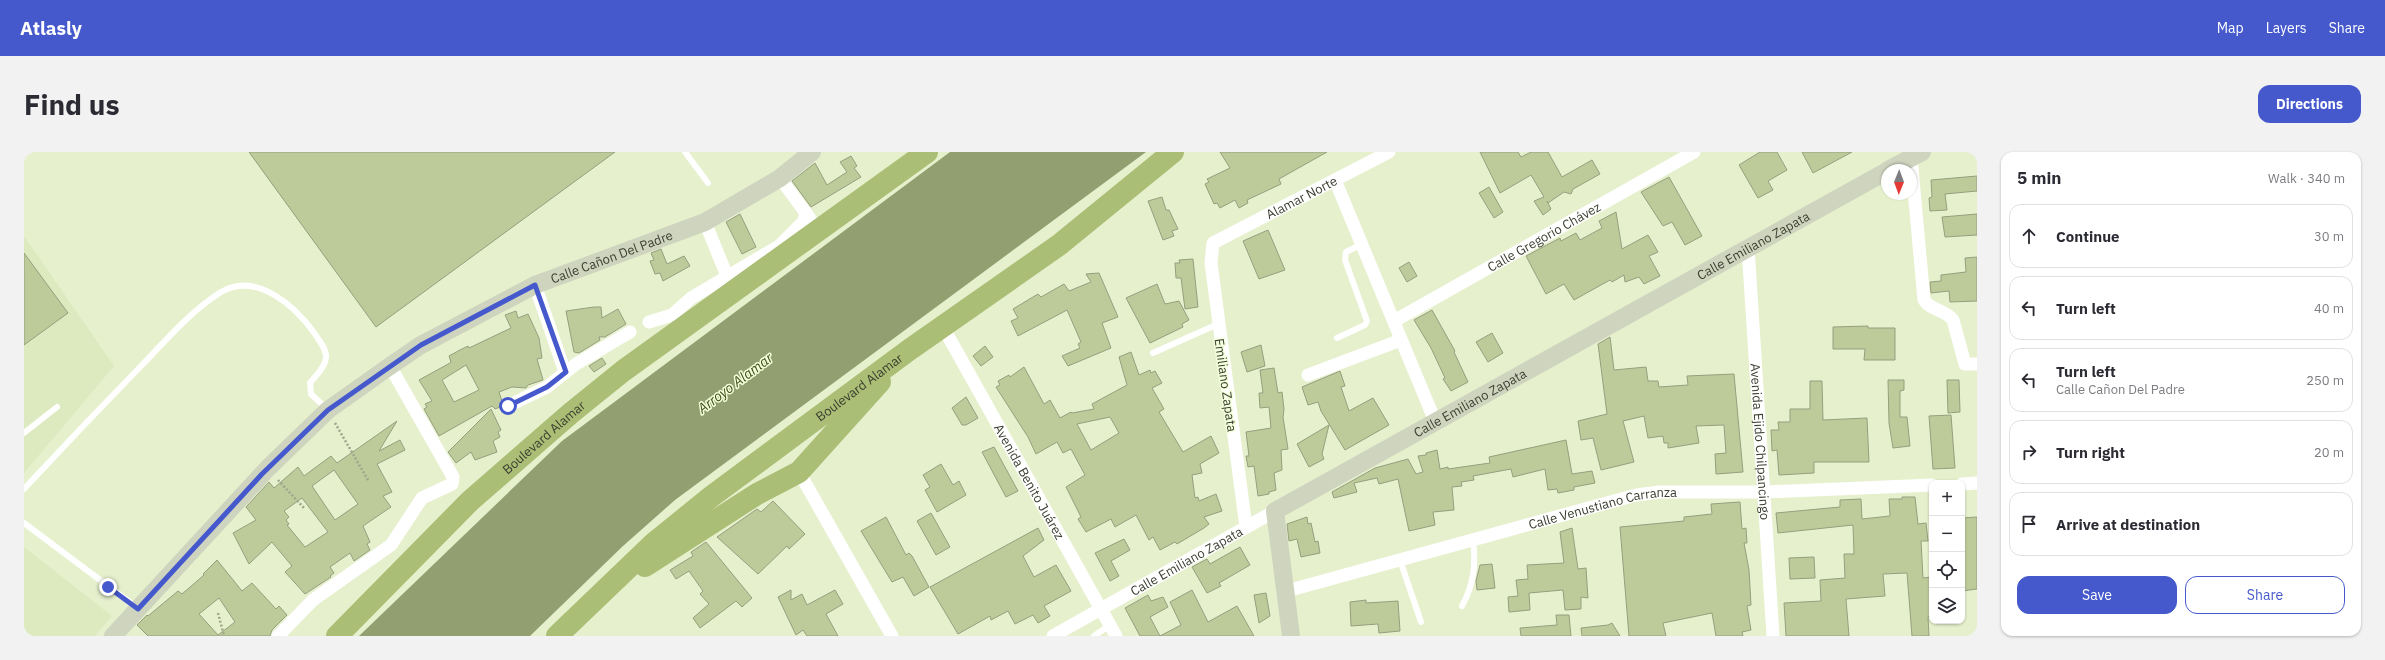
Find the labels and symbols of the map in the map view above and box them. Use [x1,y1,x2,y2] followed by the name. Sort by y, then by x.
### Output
[1881,164,1917,200] north arrow
[1263,172,1340,223] street label: Alamar Norte
[1484,198,1604,276] street label: Calle Gregorio Chávez
[1694,208,1813,284] street label: Calle Emiliano Zapata
[548,227,675,287] street label: Calle Cañon Del Padre
[1211,337,1240,433] street label: Emiliano Zapata
[693,348,777,418] water label: Arroyo Alamar
[812,349,906,425] street label: Boulevard Alamar
[1746,363,1774,521] street label: Avenida Ejido Chilpancingo
[1411,365,1530,441] street label: Calle Emiliano Zapata
[499,397,589,478] street label: Boulevard Alamar
[499,397,517,415] route start
[990,421,1068,542] street label: Avenida Benito Juárez
[1527,484,1677,533] street label: Calle Venustiano Carranza
[1127,523,1246,600] street label: Calle Emiliano Zapata
[99,578,117,596] route end

